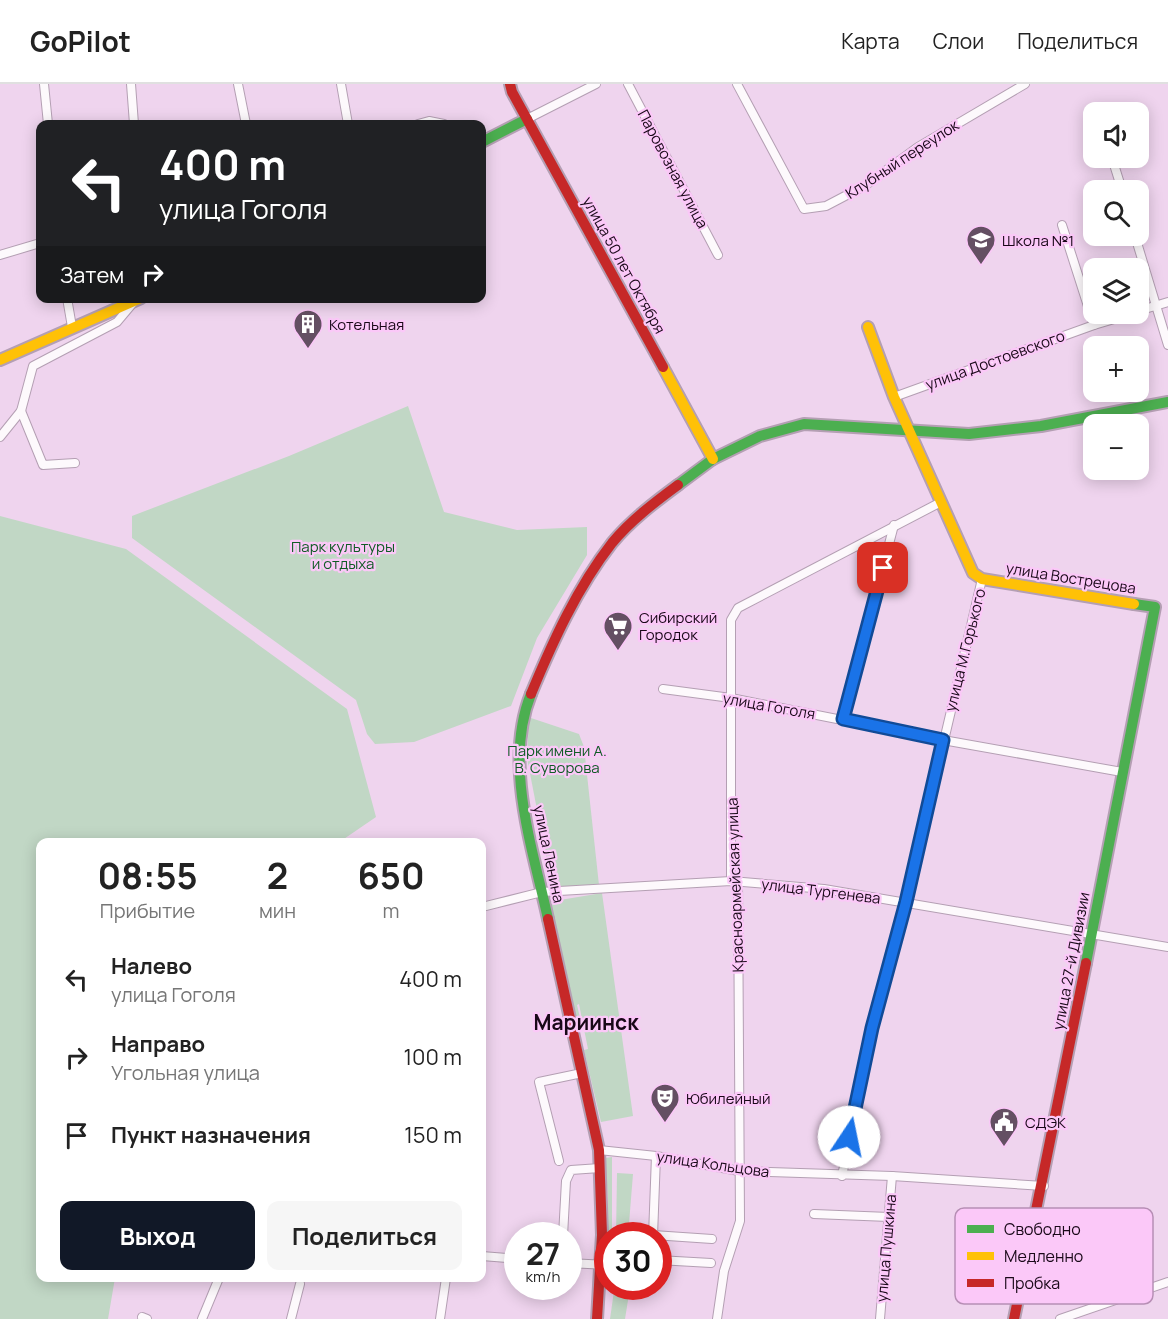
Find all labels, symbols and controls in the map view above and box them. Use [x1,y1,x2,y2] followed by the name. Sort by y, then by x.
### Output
[30,22,131,60] text: GoPilot
[841,27,900,55] text: Карта
[933,27,984,55] text: Слои
[1017,27,1138,55] text: Поделиться
[1083,102,1149,480] map controls
[1083,102,1149,168] button: sound
[633,106,713,232] street label: Паровозная улица
[841,114,963,204] street label: Клубный переулок
[159,135,286,193] text: 400 m
[60,144,138,222] icon: left
[1083,180,1149,246] button: search
[159,190,328,227] text: улица Гоголя
[578,193,670,337] street label: улица 50 лет Октября
[965,224,997,266] school or university icon: Школа №1
[1002,230,1074,251] place label: Школа №1
[136,258,169,291] icon: right
[1083,258,1149,324] button: layers
[60,260,124,290] text: Затем
[292,308,324,350] building icon: Котельная
[329,314,404,335] place label: Котельная
[922,325,1068,395] street label: улица Достоевского
[1083,336,1149,402] button: +
[1083,414,1149,480] button: −
[291,536,395,574] park label: Парк культуры и отдыха
[857,542,908,593] pin
[866,551,899,584] icon: arrive
[1005,557,1137,599] street label: улица Вострецова
[940,586,990,714] street label: улица М.Горького
[639,607,717,645] place label: Сибирский Городок
[602,610,634,652] supermarket icon: Сибирский Городок
[721,688,817,724] street label: улица Гоголя
[507,740,607,778] park label: Парк имени А. В. Суворова
[721,797,749,973] street label: Красноармейская улица
[528,803,570,905] street label: улица Ленина
[97,851,198,900] text: 08:55
[267,851,288,900] text: 2
[357,851,425,900] text: 650
[760,873,882,909] street label: улица Тургенева
[1047,890,1095,1032] street label: улица 27-й Дивизии
[100,897,195,924] text: Прибытие
[259,897,296,924] text: мин
[383,897,399,924] text: m
[111,951,192,981] text: Налево
[60,963,93,996] icon: left
[399,964,462,994] text: 400 m
[111,981,236,1008] text: улица Гоголя
[534,1008,639,1036] district label: Мариинск
[111,1029,205,1059] text: Направо
[60,1041,93,1074] icon: right
[404,1042,462,1072] text: 100 m
[111,1059,260,1086] text: Угольная улица
[649,1082,681,1124] theatre icon: Юбилейный
[686,1088,770,1109] place label: Юбилейный
[817,1105,881,1169] position arrow
[988,1106,1020,1148] public building icon: СДЭК
[1025,1112,1066,1133] place label: СДЭК
[60,1119,93,1152] icon: arrive
[111,1120,311,1150] text: Пункт назначения
[404,1120,462,1150] text: 150 m
[655,1146,771,1182] street label: улица Кольцова
[871,1193,901,1303] street label: улица Пушкина
[60,1201,255,1270] button: Выход
[267,1201,462,1270] button: Поделиться
[955,1208,1153,1304] legend
[1004,1218,1081,1240] text: Свободно
[594,1222,672,1300] speed limit sign: 30
[526,1233,560,1274] text: 27
[1004,1245,1083,1267] text: Медленно
[526,1266,560,1287] text: km/h
[1004,1272,1060,1294] text: Пробка

